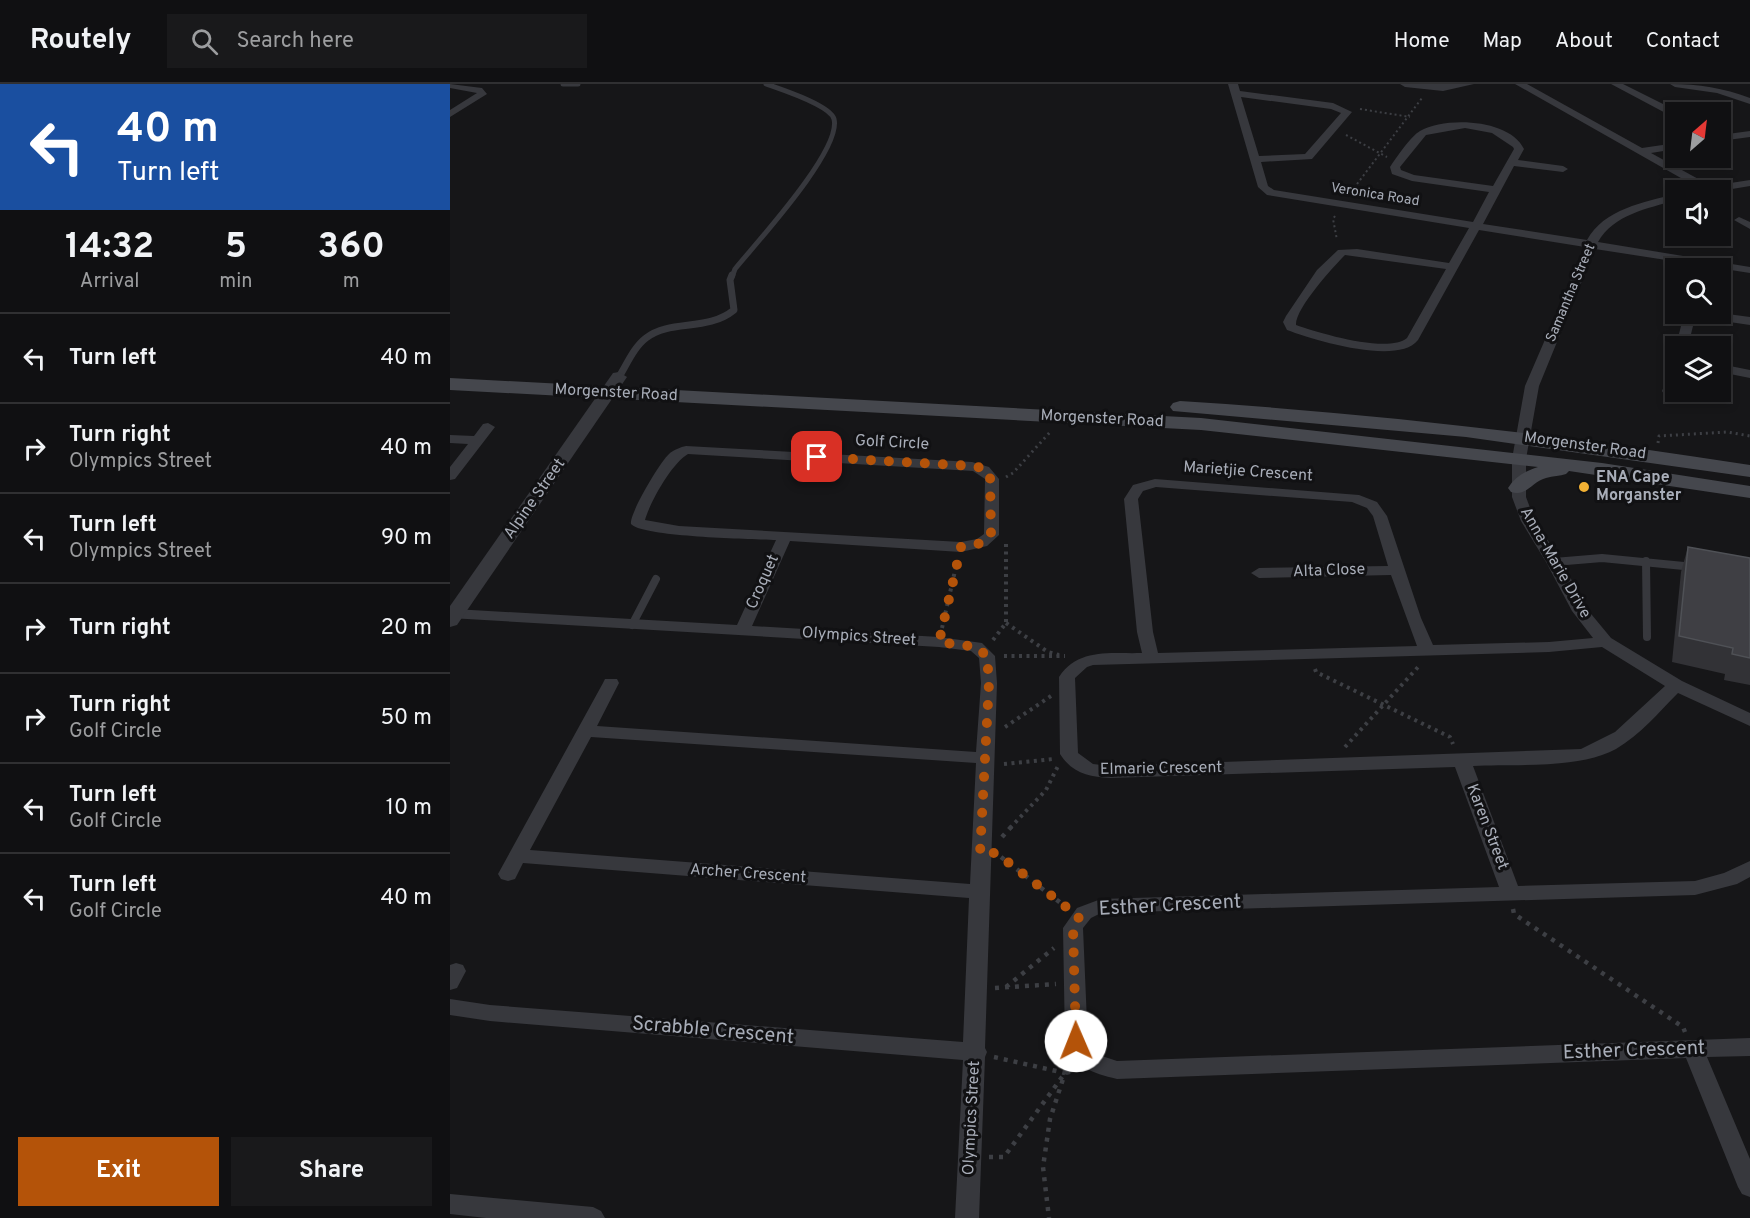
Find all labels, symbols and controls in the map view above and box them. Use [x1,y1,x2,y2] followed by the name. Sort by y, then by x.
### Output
[167,14,587,68] search box
[30,23,131,59] text: Routely
[188,25,221,58] icon: search
[236,28,354,55] text: Search here
[1394,28,1450,55] text: Home
[1483,28,1522,55] text: Map
[1555,28,1613,55] text: About
[1646,28,1720,55] text: Contact
[1665,102,1731,168] north arrow
[1665,102,1731,402] map controls
[117,104,219,157] text: 40 m
[18,108,96,186] icon: left
[117,156,219,190] text: Turn left
[1329,180,1421,210] street label: Veronica Road
[1665,180,1731,246] button: sound
[65,225,154,271] text: 14:32
[225,225,247,271] text: 5
[318,225,385,271] text: 360
[1543,241,1599,345] street label: Samantha Street
[1665,258,1731,324] button: search
[80,269,139,295] text: Arrival
[219,269,253,295] text: min
[343,269,360,295] text: m
[1665,336,1731,402] button: layers
[18,342,51,375] icon: left
[69,345,157,372] text: Turn left
[380,345,432,372] text: 40 m
[554,380,678,406] street label: Morgenster Road
[1040,406,1164,432] street label: Morgenster Road
[69,422,171,449] text: Turn right
[1523,428,1647,464] street label: Morgenster Road
[791,431,842,482] pin
[854,431,930,455] street label: Golf Circle
[18,432,51,465] icon: right
[380,435,432,462] text: 40 m
[800,440,833,473] icon: arrive
[69,449,212,475] text: Olympics Street
[500,455,570,543] street label: Alpine Street
[1183,457,1313,487] street label: Marietjie Crescent
[1596,468,1682,506] place label: ENA Cape Morganster
[1577,480,1591,494] marker: ENA Cape Morganster
[1515,504,1595,622] street label: Anna-Marie Drive
[69,512,157,539] text: Turn left
[18,522,51,555] icon: left
[381,525,432,552] text: 90 m
[69,539,212,565] text: Olympics Street
[742,552,784,612] street label: Croquet
[1292,560,1366,582] street label: Alta Close
[18,612,51,645] icon: right
[69,615,171,642] text: Turn right
[381,615,432,642] text: 20 m
[801,623,917,651] street label: Olympics Street
[69,692,171,719] text: Turn right
[18,702,51,735] icon: right
[380,705,432,732] text: 50 m
[69,719,162,745] text: Golf Circle
[1100,758,1222,780] street label: Elmarie Crescent
[1461,781,1513,873] street label: Karen Street
[69,782,157,809] text: Turn left
[18,792,51,825] icon: left
[386,795,432,822] text: 10 m
[69,809,162,835] text: Golf Circle
[689,860,807,888] street label: Archer Crescent
[69,872,157,899] text: Turn left
[18,882,51,915] icon: left
[380,885,432,912] text: 40 m
[1098,889,1242,923] street label: Esther Crescent
[69,899,162,925] text: Golf Circle
[1044,1009,1108,1073] position arrow
[631,1011,795,1051] street label: Scrabble Crescent
[1562,1036,1706,1066] street label: Esther Crescent
[959,1060,985,1176] street label: Olympics Street
[18,1137,219,1206] button: Exit
[231,1137,432,1206] button: Share

